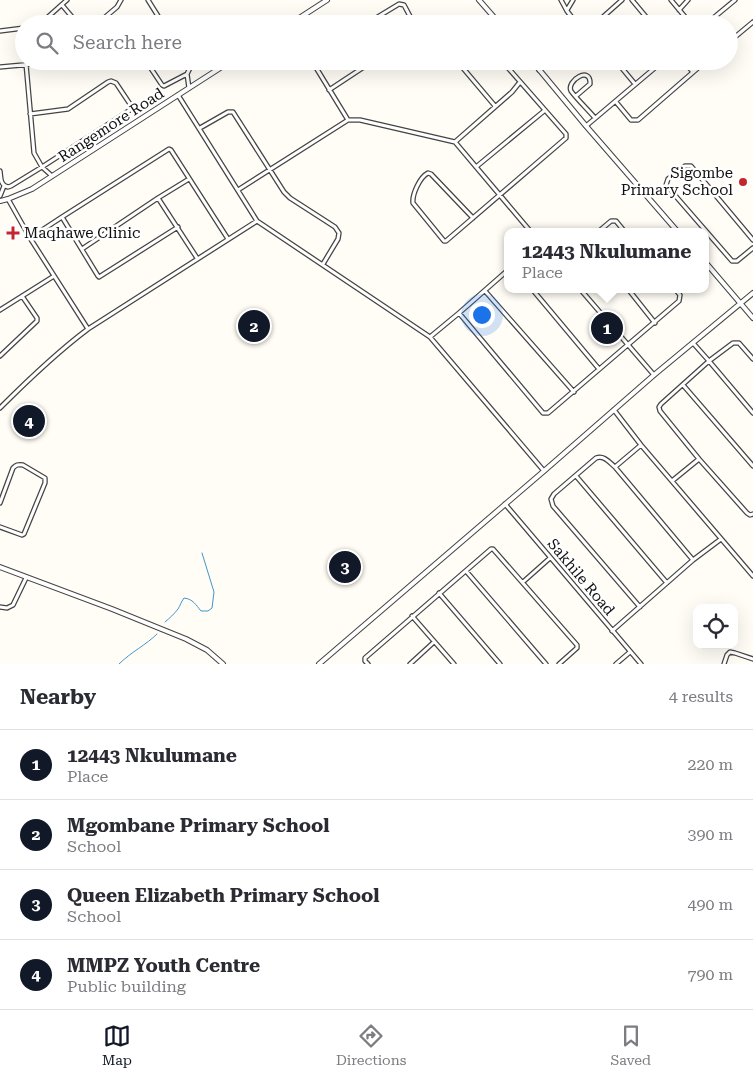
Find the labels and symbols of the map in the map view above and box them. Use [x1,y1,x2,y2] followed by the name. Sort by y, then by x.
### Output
[55,84,167,166] street label: Rangemore Road
[621,164,733,199] place label: Sigombe Primary School
[737,176,749,188] marker: Sigombe Primary School
[24,224,140,242] place label: Maqhawe Clinic
[6,226,20,240] marker: Maqhawe Clinic
[469,302,495,328] your location
[238,307,270,345] pin: 2
[591,309,623,347] pin: 1
[13,402,45,440] pin: 4
[544,535,619,619] street label: Sakhile Road
[329,548,361,586] pin: 3

